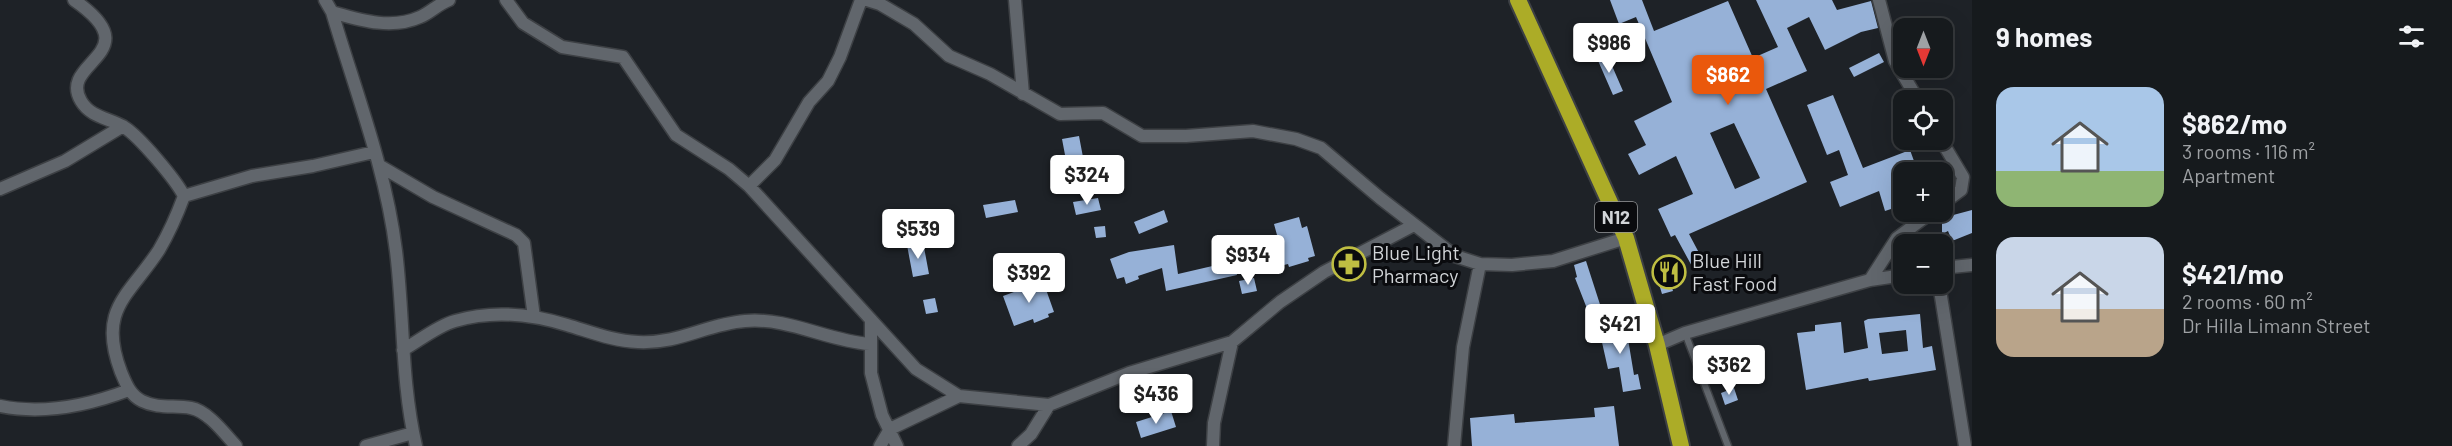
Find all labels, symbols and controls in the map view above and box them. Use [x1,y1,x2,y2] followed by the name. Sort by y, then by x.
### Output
[1893,18,1953,78] north arrow
[1893,18,1953,294] map controls
[2395,20,2428,53] icon: filters
[1996,21,2092,52] text: 9 homes
[1573,23,1645,74] pin: $986
[1587,30,1631,54] text: $986
[1692,55,1764,106] pin: $862
[1706,62,1750,86] text: $862
[1893,90,1953,150] button: locate
[2182,108,2287,139] text: $862/mo
[2044,111,2116,183] icon: home
[2182,139,2315,163] text: 3 rooms · 116 m²
[1051,155,1123,206] pin: $324
[1064,162,1110,186] text: $324
[1893,162,1953,222] button: +
[2182,163,2275,187] text: Apartment
[1595,202,1637,232] road number: N12
[882,209,954,260] pin: $539
[896,216,940,240] text: $539
[1893,234,1953,294] button: −
[1212,235,1284,286] pin: $934
[1372,240,1460,287] place label: Blue Light Pharmacy
[1226,242,1270,266] text: $934
[1331,246,1367,282] pharmacy icon: Blue Light Pharmacy
[1692,248,1777,295] place label: Blue Hill Fast Food
[993,253,1065,304] pin: $392
[1651,254,1687,290] restaurant icon: Blue Hill Fast Food
[2182,258,2284,289] text: $421/mo
[1007,260,1051,284] text: $392
[2044,261,2116,333] icon: home
[2182,289,2313,313] text: 2 rooms · 60 m²
[1584,304,1656,355] pin: $421
[1599,311,1641,335] text: $421
[2182,313,2371,337] text: Dr Hilla Limann Street
[1693,345,1765,396] pin: $362
[1707,352,1751,376] text: $362
[1120,374,1192,425] pin: $436
[1133,381,1179,405] text: $436

